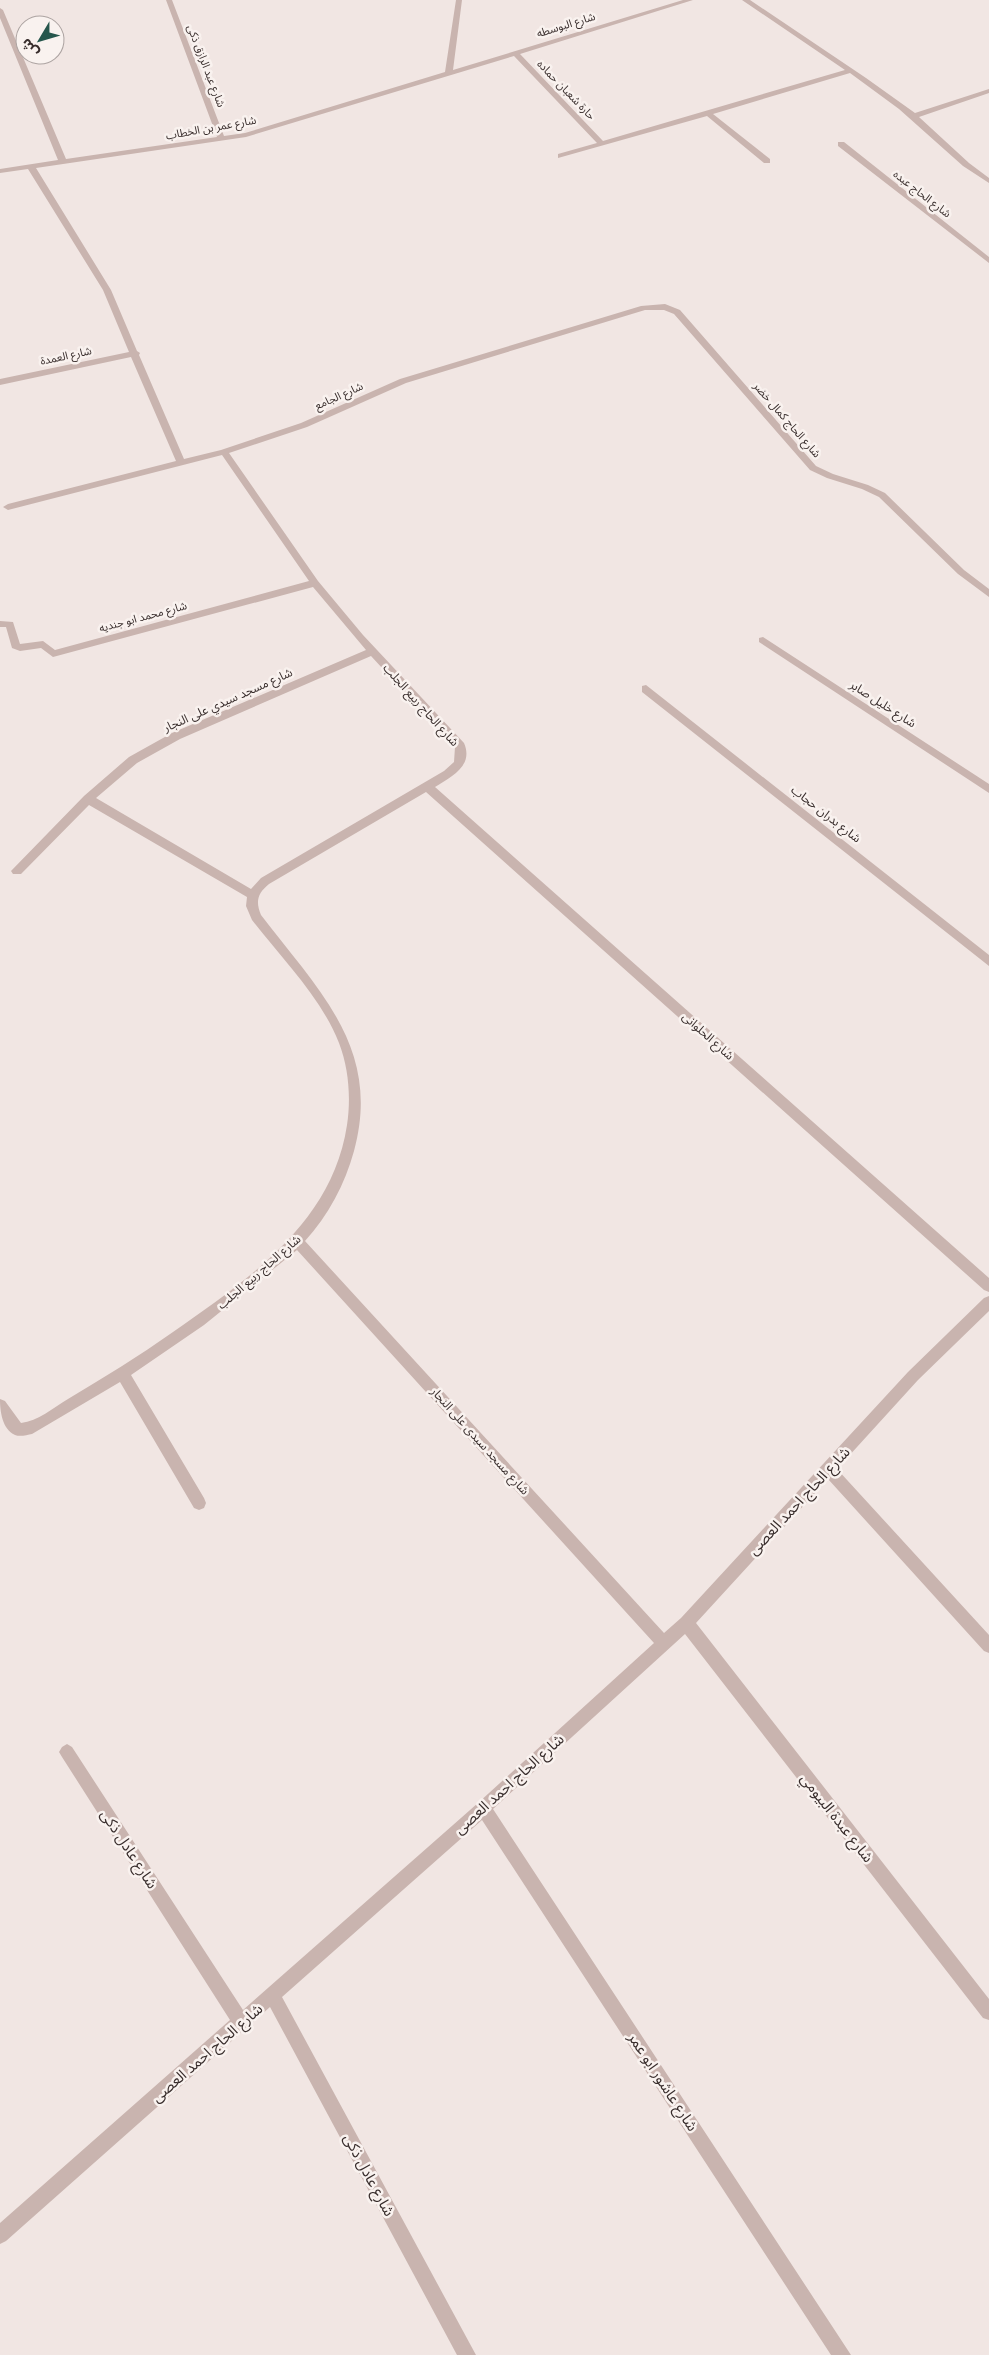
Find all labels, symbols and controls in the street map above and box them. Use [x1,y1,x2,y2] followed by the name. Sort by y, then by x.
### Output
[535,9,597,41] street label: شارع البوسطه
[15,15,65,65] north arrow
[183,23,229,110] street label: شارع عبد الرازق ذكى
[17,34,44,61] text: ش
[534,57,599,124] street label: حارة شعبان حماده
[165,113,258,143] street label: شارع عمر بن الخطاب
[890,167,954,222] street label: شارع الحاج عبده
[39,343,93,369] street label: شارع العمدة
[749,378,824,461] street label: شارع الحاج كمال خضر
[312,379,366,413] street label: شارع الجامع
[97,598,189,636] street label: شارع محمد ابو جنديه
[379,660,462,750] street label: شارع الحاج ربيع الجلب
[160,664,296,738] street label: شارع مسجد سيدي على النجار
[845,676,919,732] street label: شارع خليل صابر
[787,782,864,847] street label: شارع بدران حجاب
[678,1009,737,1064] street label: شارع الحلوانى
[214,1231,305,1314] street label: شارع الحاج ربيع الجلب
[426,1383,533,1499] street label: شارع مسجد سيدى على النجار
[743,1442,856,1561] street label: شارع الحاج احمد العصى
[450,1729,570,1840] street label: شارع الحاج احمد العصى
[794,1769,878,1868] street label: شارع عبدة البيومي
[94,1805,162,1894] street label: شارع عادل ذكى
[147,1999,268,2108] street label: شارع الحاج احمد العصى
[621,2028,703,2136] street label: شارع عاشور ابو عمر
[337,2130,399,2221] street label: شارع عادل ذكى

